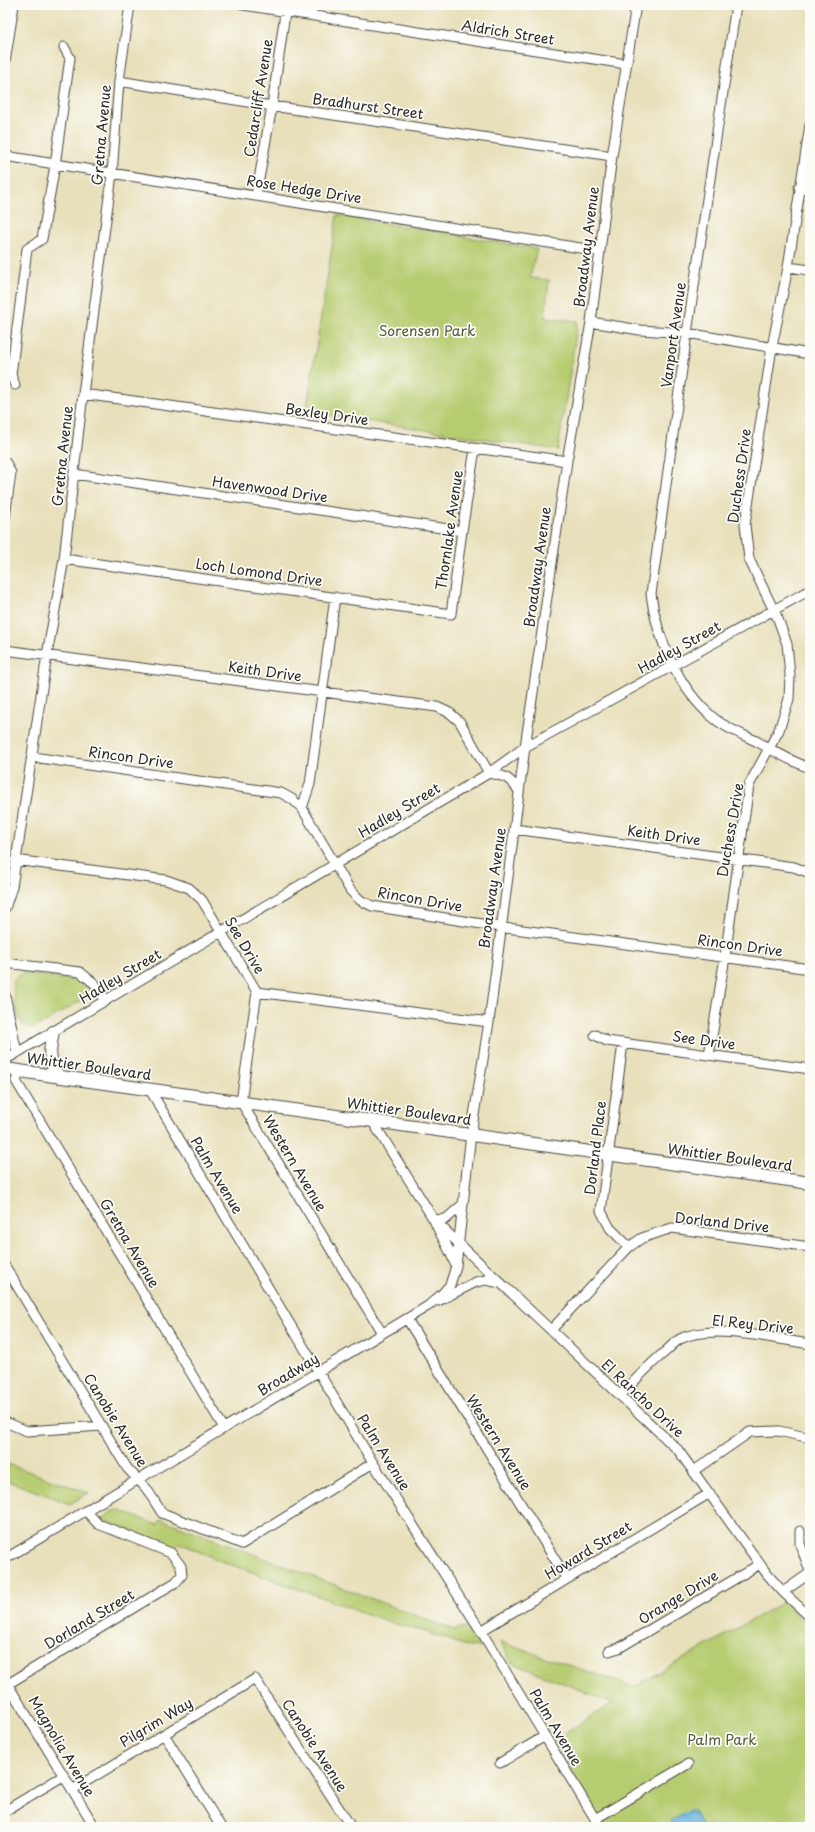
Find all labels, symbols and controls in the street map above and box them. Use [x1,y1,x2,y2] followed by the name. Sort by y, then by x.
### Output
[460,14,556,50] street label: Aldrich Street
[238,37,278,159] street label: Cedarcliff Avenue
[86,83,116,186] street label: Gretna Avenue
[311,88,425,124] street label: Bradhurst Street
[245,170,363,208] street label: Rose Hedge Drive
[568,185,604,309] street label: Broadway Avenue
[655,280,691,389] street label: Vanport Avenue
[378,320,476,341] park label: Sorensen Park
[284,398,370,430] street label: Bexley Drive
[46,404,78,507] street label: Gretna Avenue
[722,427,756,525] street label: Duchess Drive
[430,468,468,591] street label: Thornlake Avenue
[211,471,329,507] street label: Havenwood Drive
[518,505,556,629] street label: Broadway Avenue
[194,553,324,591] street label: Loch Lomond Drive
[634,615,725,679] street label: Hadley Street
[227,655,303,687] street label: Keith Drive
[87,741,175,773] street label: Rincon Drive
[354,777,444,843] street label: Hadley Street
[711,781,749,879] street label: Duchess Drive
[626,819,702,851] street label: Keith Drive
[473,826,511,950] street label: Broadway Avenue
[376,881,464,917] street label: Rincon Drive
[220,912,270,978] street label: See Drive
[696,929,784,961] street label: Rincon Drive
[75,943,165,1009] street label: Hadley Street
[671,1025,737,1055] street label: See Drive
[25,1047,153,1085] street label: Whittier Boulevard
[345,1092,473,1130] street label: Whittier Boulevard
[579,1100,611,1196] street label: Dorland Place
[258,1111,332,1216] street label: Western Avenue
[186,1132,249,1218] street label: Palm Avenue
[666,1138,794,1176] street label: Whittier Boulevard
[95,1194,165,1292] street label: Gretna Avenue
[674,1207,770,1237] street label: Dorland Drive
[711,1309,795,1339] street label: El Rey Drive
[253,1347,323,1401] street label: Broadway
[597,1354,689,1442] street label: El Rancho Drive
[79,1369,153,1471] street label: Canobie Avenue
[461,1390,537,1494] street label: Western Avenue
[352,1410,416,1495] street label: Palm Avenue
[541,1516,636,1584] street label: Howard Street
[634,1565,722,1629] street label: Orange Drive
[40,1584,138,1654] street label: Dorland Street
[525,1684,588,1770] street label: Palm Avenue
[24,1692,101,1801] street label: Magnolia Avenue
[115,1692,197,1752] street label: Pilgrim Way
[277,1694,353,1796] street label: Canobie Avenue
[687,1729,757,1750] park label: Palm Park

